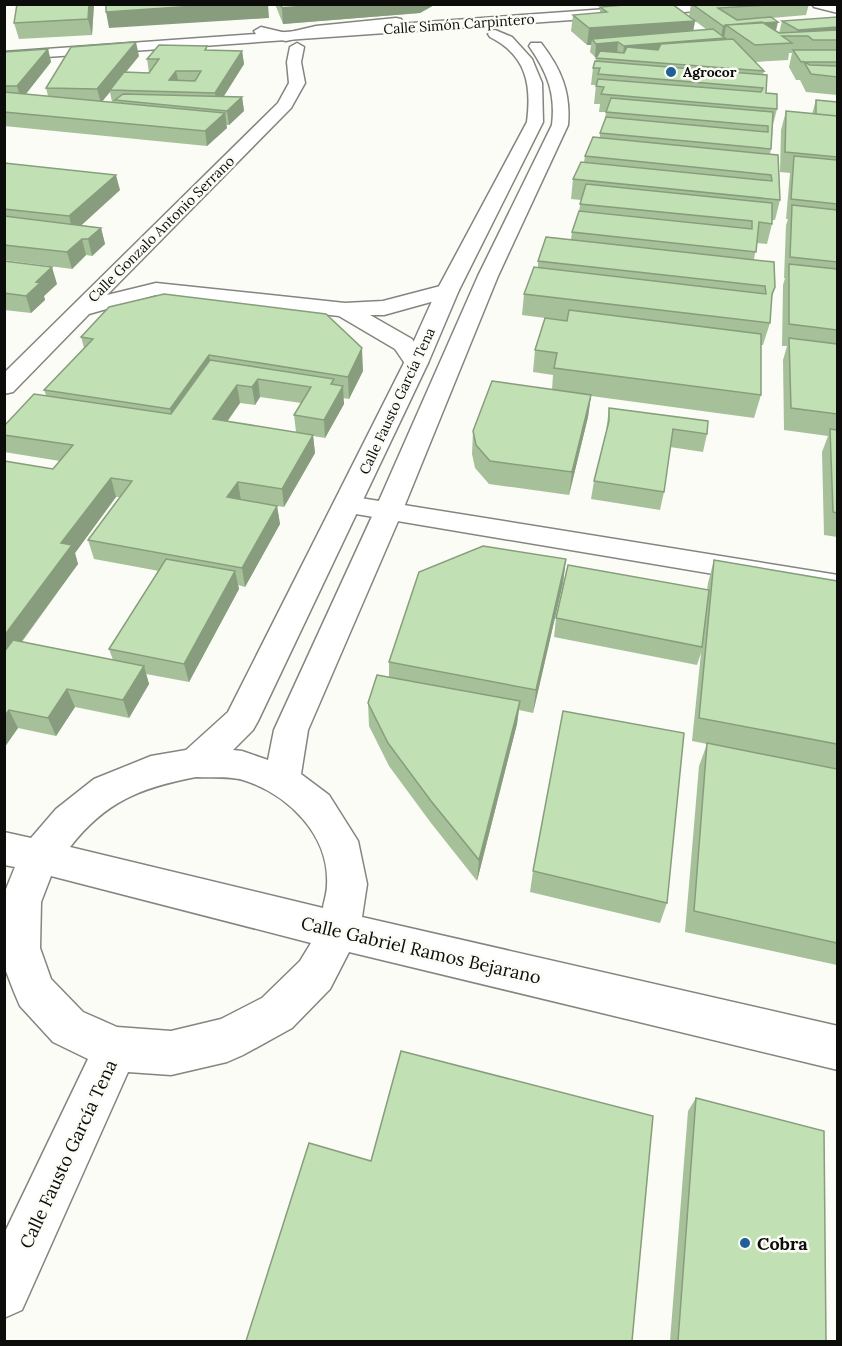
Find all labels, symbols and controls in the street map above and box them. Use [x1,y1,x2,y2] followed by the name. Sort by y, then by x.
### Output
[383,10,535,38] street label: Calle Simón Carpintero
[683,63,737,81] place label: Agrocor
[664,65,678,79] marker: Agrocor
[84,152,238,306] street label: Calle Gonzalo Antonio Serrano
[355,325,439,477] street label: Calle Fausto García Tena
[299,911,543,989] street label: Calle Gabriel Ramos Bejarano
[14,1056,122,1252] street label: Calle Fausto García Tena
[757,1232,808,1255] place label: Cobra
[738,1236,752,1250] marker: Cobra

